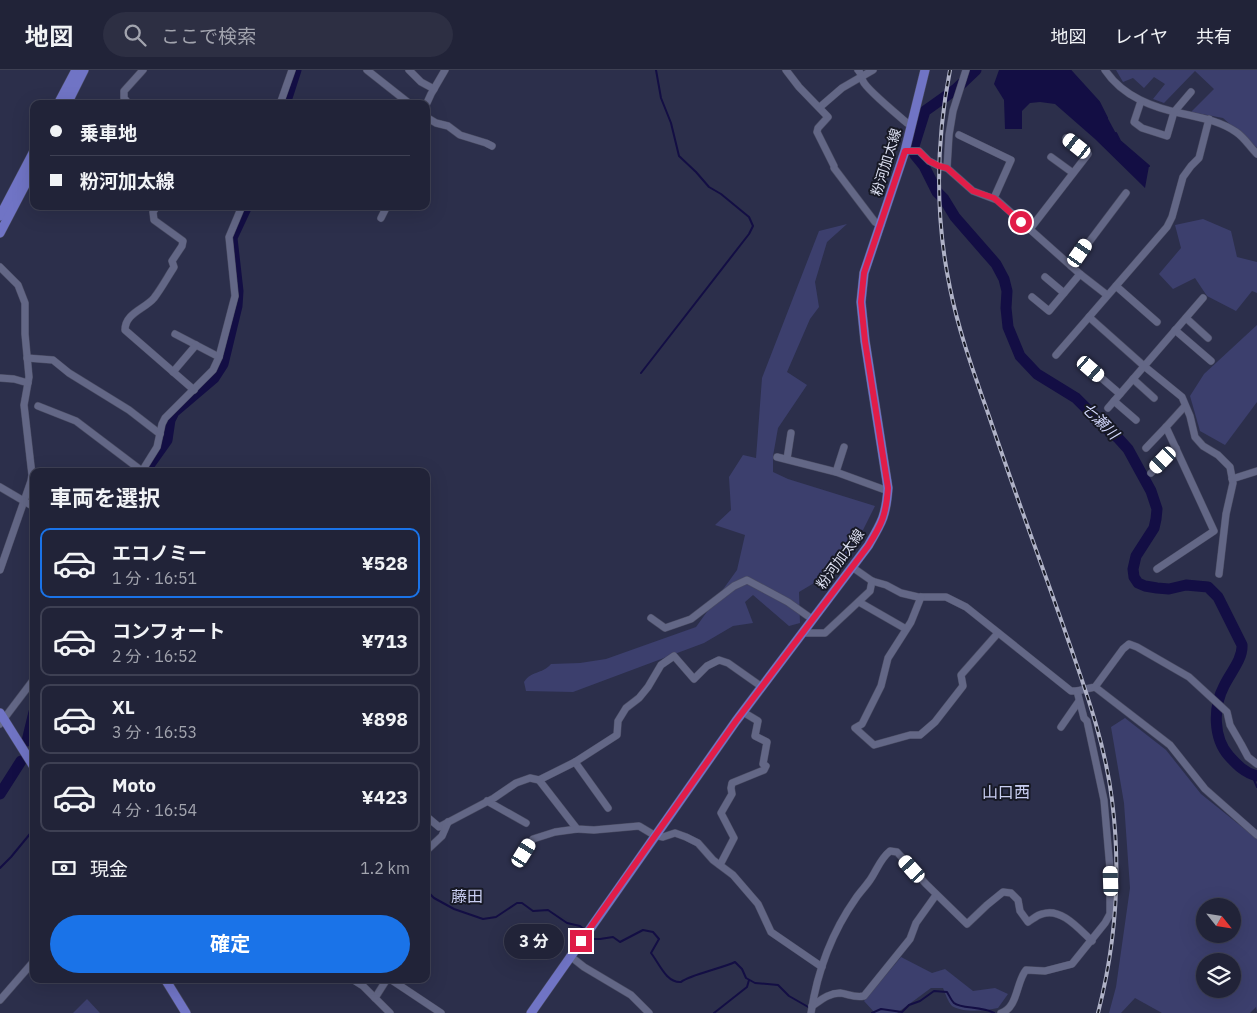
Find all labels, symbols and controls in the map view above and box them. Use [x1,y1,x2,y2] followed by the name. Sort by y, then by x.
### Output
[103,12,453,57] search box
[25,20,73,52] text: 地図
[121,21,149,49] icon: search
[161,24,256,48] text: ここで検索
[1051,25,1087,48] text: 地図
[1115,25,1168,48] text: レイヤ
[1196,25,1232,48] text: 共有
[80,121,137,145] text: 乗車地
[867,126,905,198] street label: 粉河加太線
[1060,131,1093,161] car
[80,169,175,193] text: 粉河加太線
[1010,211,1032,233] route start
[1065,236,1094,270] car
[1074,353,1107,385] car
[1078,398,1124,445] water label: 七瀬川
[1147,444,1178,476] car
[50,483,160,512] text: 車両を選択
[812,525,868,593] street label: 粉河加太線
[52,541,97,586] icon: car
[112,541,207,565] text: エコノミー
[361,551,408,575] text: ¥528
[112,568,197,588] text: 1 分 · 16:51
[52,619,97,664] icon: car
[112,619,225,643] text: コンフォート
[361,629,408,653] text: ¥713
[112,646,197,666] text: 2 分 · 16:52
[112,695,135,719] text: XL
[52,697,97,742] icon: car
[361,707,408,731] text: ¥898
[112,722,197,742] text: 3 分 · 16:53
[112,773,156,797] text: Moto
[52,775,97,820] icon: car
[982,782,1030,802] district label: 山口西
[361,785,408,809] text: ¥423
[112,800,197,820] text: 4 分 · 16:54
[509,836,538,870] car
[896,853,927,885] car
[50,854,78,882] icon: cash
[90,857,128,881] text: 現金
[360,858,410,878] text: 1.2 km
[1102,866,1119,896] car
[451,886,483,906] district label: 藤田
[1196,898,1241,942] north arrow
[1196,898,1241,998] map controls
[50,915,410,973] button: 確定
[504,924,564,958] callout: 3 分
[570,930,592,952] route end
[519,931,549,951] text: 3 分
[1196,953,1241,998] button: layers

